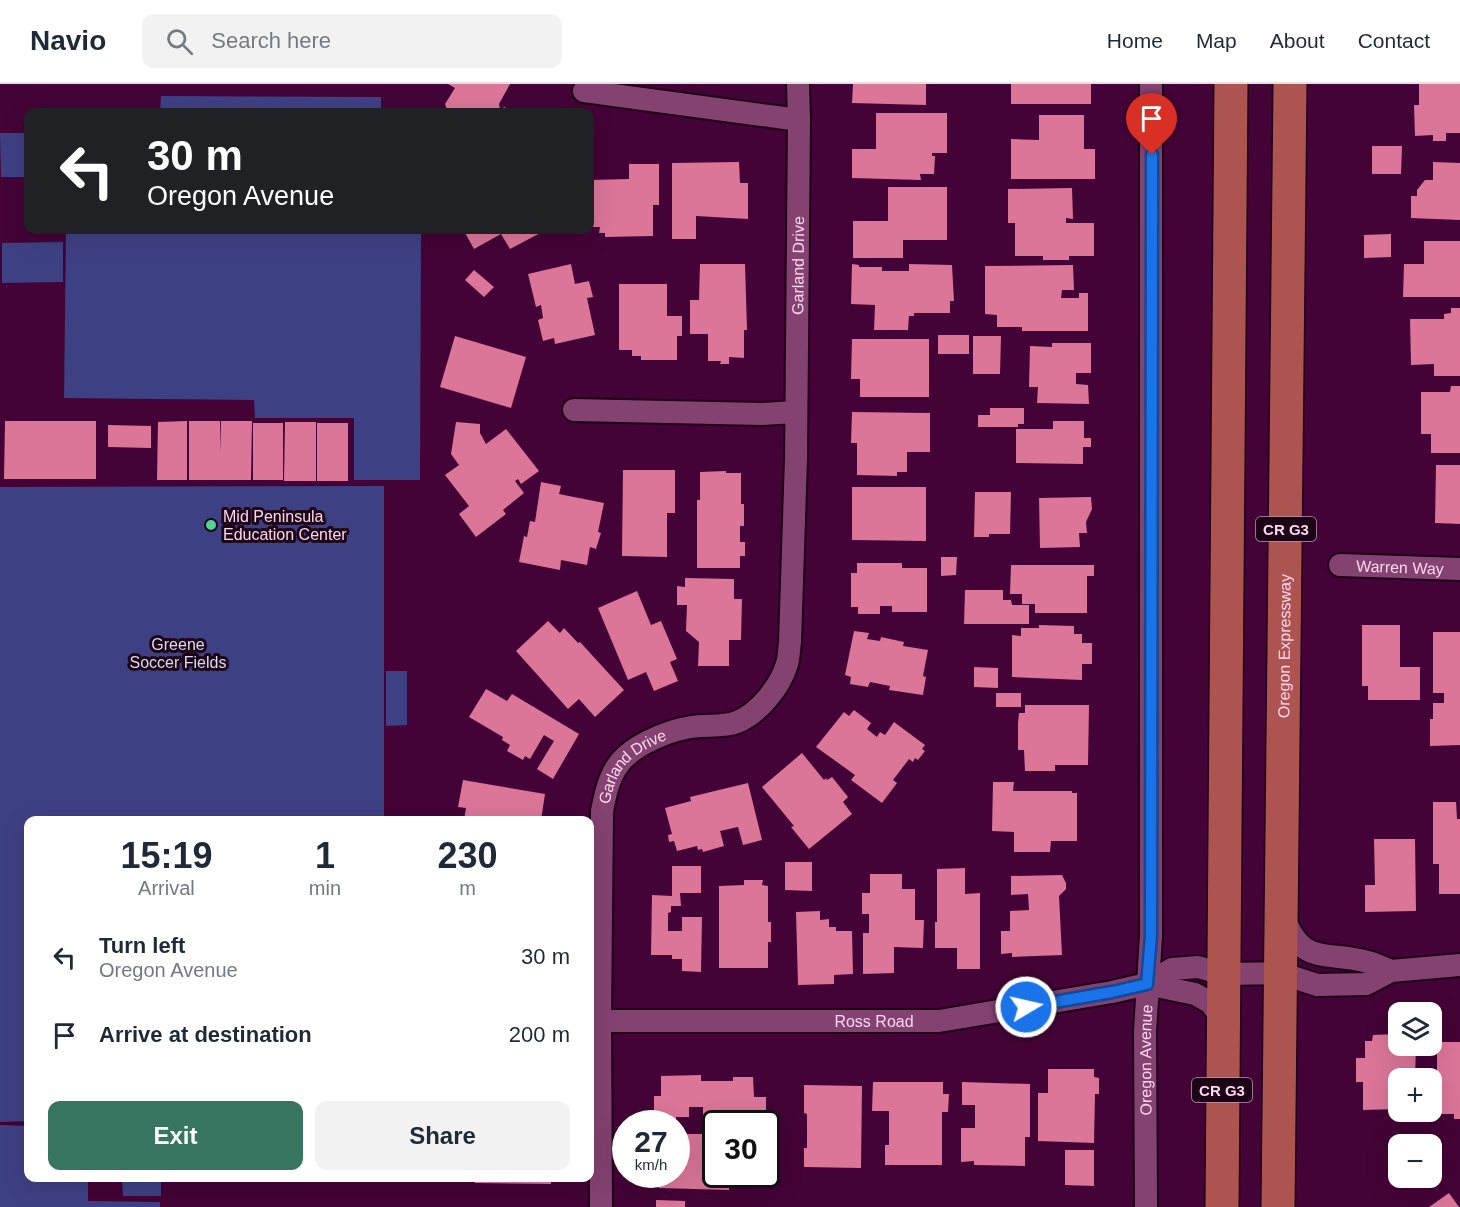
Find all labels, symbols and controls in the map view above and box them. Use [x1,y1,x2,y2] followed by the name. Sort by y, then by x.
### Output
[142,14,562,68] search box
[30,25,106,56] text: Navio
[163,25,196,58] icon: search
[211,28,331,53] text: Search here
[1107,29,1163,52] text: Home
[1196,29,1237,52] text: Map
[1270,29,1325,52] text: About
[1358,29,1430,52] text: Contact
[1126,93,1177,155] pin
[1135,102,1168,135] icon: arrive
[48,132,126,210] icon: left
[147,132,243,179] text: 30 m
[147,181,334,211] text: Oregon Avenue
[789,216,807,315] street label: Garland Drive
[223,508,347,543] place label: Mid Peninsula Education Center
[1256,517,1316,541] road number: CR G3
[204,518,218,532] marker: Mid Peninsula Education Center
[1356,557,1444,577] street label: Warren Way
[1275,574,1293,718] street label: Oregon Expressway
[130,636,226,671] park label: Greene Soccer Fields
[595,726,669,805] street label: Garland Drive
[120,835,212,876] text: 15:19
[315,835,335,876] text: 1
[437,835,498,876] text: 230
[138,877,195,899] text: Arrival
[309,877,341,899] text: min
[459,877,476,899] text: m
[99,933,185,958] text: Turn left
[48,941,81,974] icon: left
[521,944,570,969] text: 30 m
[99,959,238,981] text: Oregon Avenue
[994,975,1058,1039] position arrow
[1388,1002,1442,1188] map controls
[1388,1002,1442,1056] button: layers
[1137,1004,1155,1116] street label: Oregon Avenue
[834,1013,914,1030] street label: Ross Road
[48,1019,81,1052] icon: arrive
[99,1022,312,1047] text: Arrive at destination
[509,1022,570,1047] text: 200 m
[1388,1068,1442,1122] button: +
[1192,1078,1252,1102] road number: CR G3
[48,1101,303,1170] button: Exit
[315,1101,570,1170] button: Share
[702,1110,780,1188] speed limit sign: 30
[634,1125,668,1158] text: 27
[1388,1134,1442,1188] button: −
[635,1156,667,1173] text: km/h

